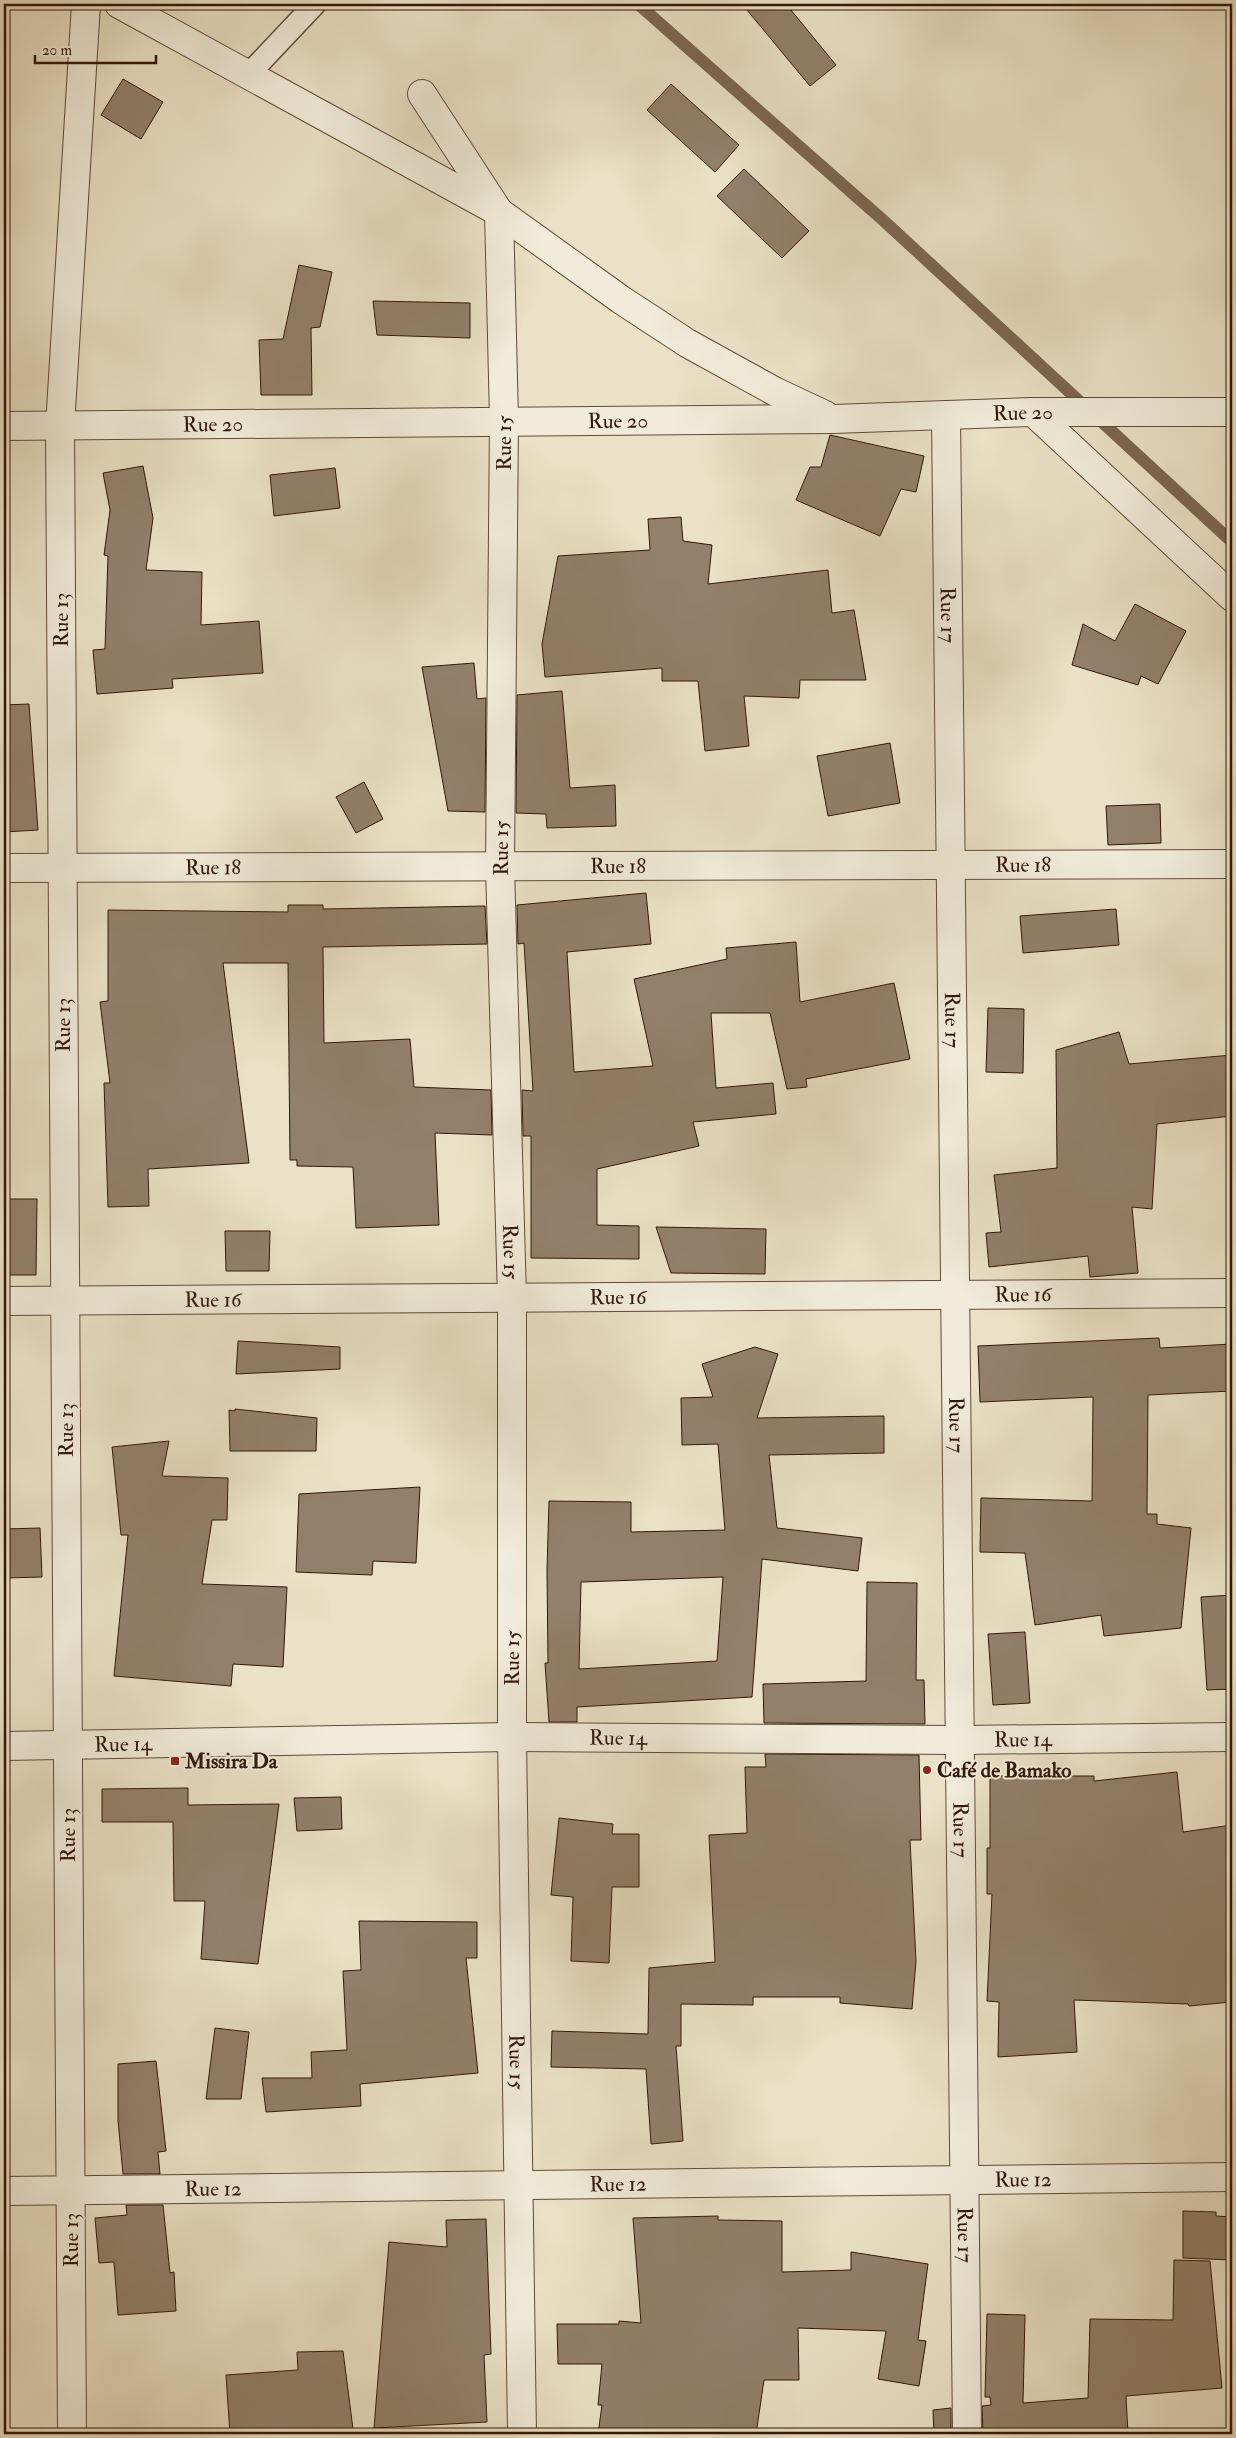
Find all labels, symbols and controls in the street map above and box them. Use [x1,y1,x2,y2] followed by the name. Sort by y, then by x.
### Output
[35,32,156,64] scale bar
[42,41,72,60] text: 20 m
[992,399,1053,427] street label: Rue 20
[588,408,648,435] street label: Rue 20
[183,411,243,438] street label: Rue 20
[491,414,518,471] street label: Rue 15
[934,587,961,644] street label: Rue 17
[48,593,75,647] street label: Rue 13
[488,819,515,876] street label: Rue 15
[995,852,1051,879] street label: Rue 18
[590,853,646,880] street label: Rue 18
[185,854,241,881] street label: Rue 18
[938,992,966,1048] street label: Rue 17
[50,998,77,1052] street label: Rue 13
[496,1224,525,1281] street label: Rue 15
[994,1281,1053,1309] street label: Rue 16
[589,1284,648,1311] street label: Rue 16
[184,1286,243,1314] street label: Rue 16
[942,1397,970,1453] street label: Rue 17
[53,1403,80,1457] street label: Rue 13
[499,1629,526,1686] street label: Rue 15
[589,1725,649,1752] street label: Rue 14
[994,1726,1054,1754] street label: Rue 14
[94,1730,154,1758] street label: Rue 14
[184,1748,279,1775] place label: Missira Da
[169,1755,181,1767] marker: Missira Da
[937,1757,1071,1784] place label: Café de Bamako
[921,1764,933,1776] marker: Café de Bamako
[946,1802,974,1858] street label: Rue 17
[55,1808,82,1862] street label: Rue 13
[502,2034,530,2091] street label: Rue 15
[994,2166,1052,2194] street label: Rue 12
[589,2171,647,2198] street label: Rue 12
[184,2175,242,2203] street label: Rue 12
[951,2207,978,2263] street label: Rue 17
[58,2213,85,2267] street label: Rue 13

